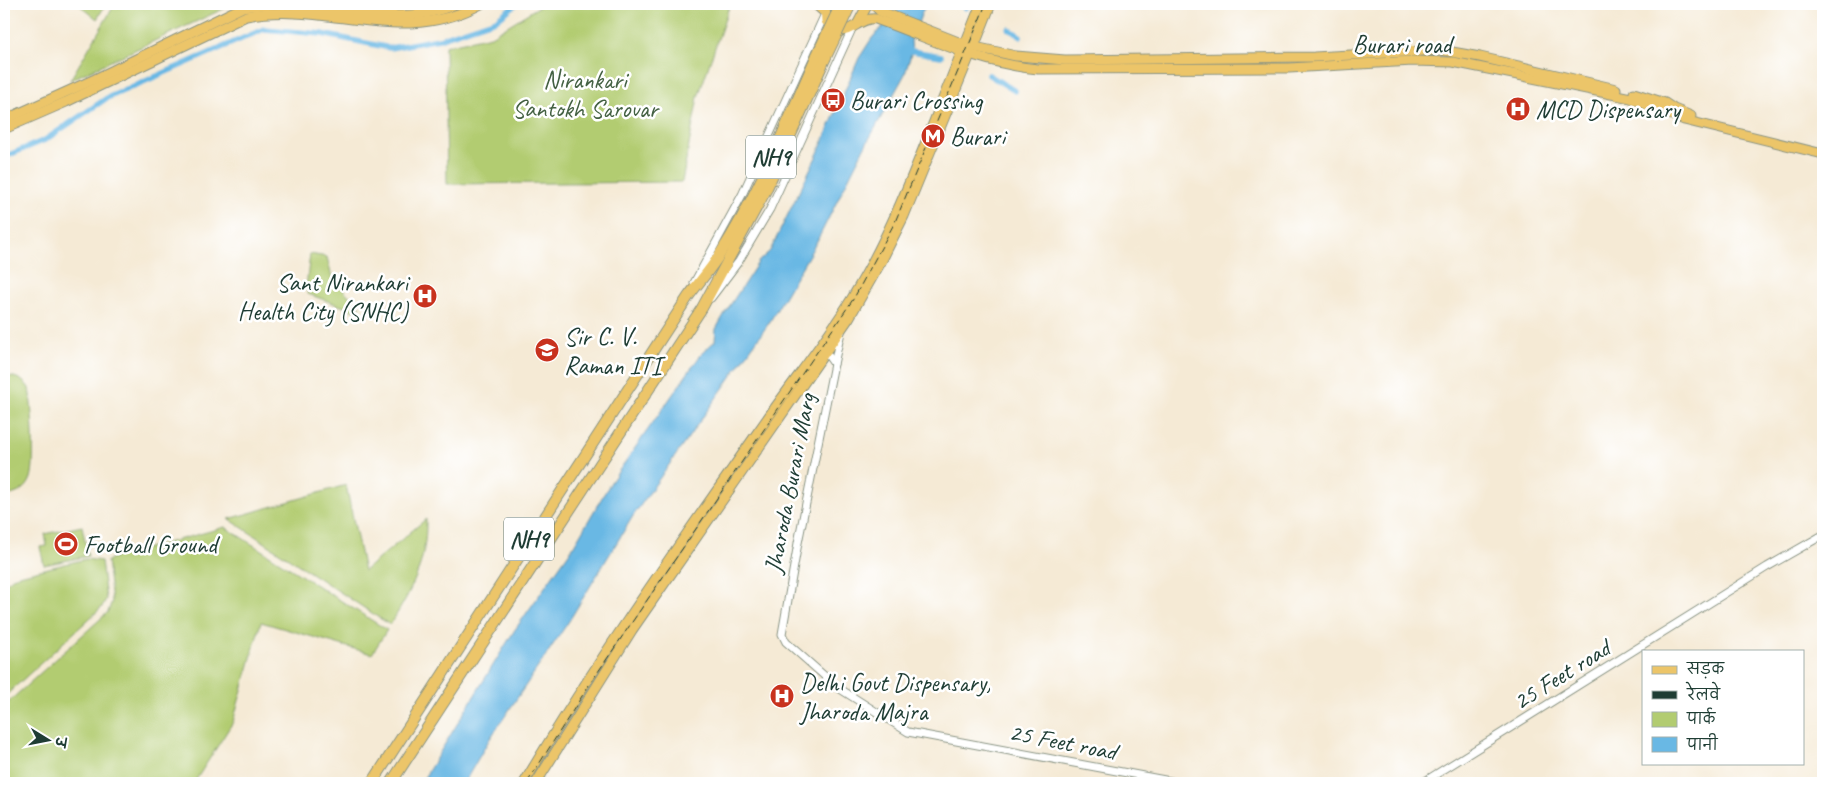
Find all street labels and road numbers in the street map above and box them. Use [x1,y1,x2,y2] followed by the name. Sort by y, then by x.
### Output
[1353,29,1456,61] street label: Burari road
[746,136,796,178] road number: NH9
[757,390,823,577] street label: Jharoda Burari Marg
[504,518,554,560] road number: NH9
[1507,631,1619,717] street label: 25 Feet road
[1006,716,1122,769] street label: 25 Feet road

